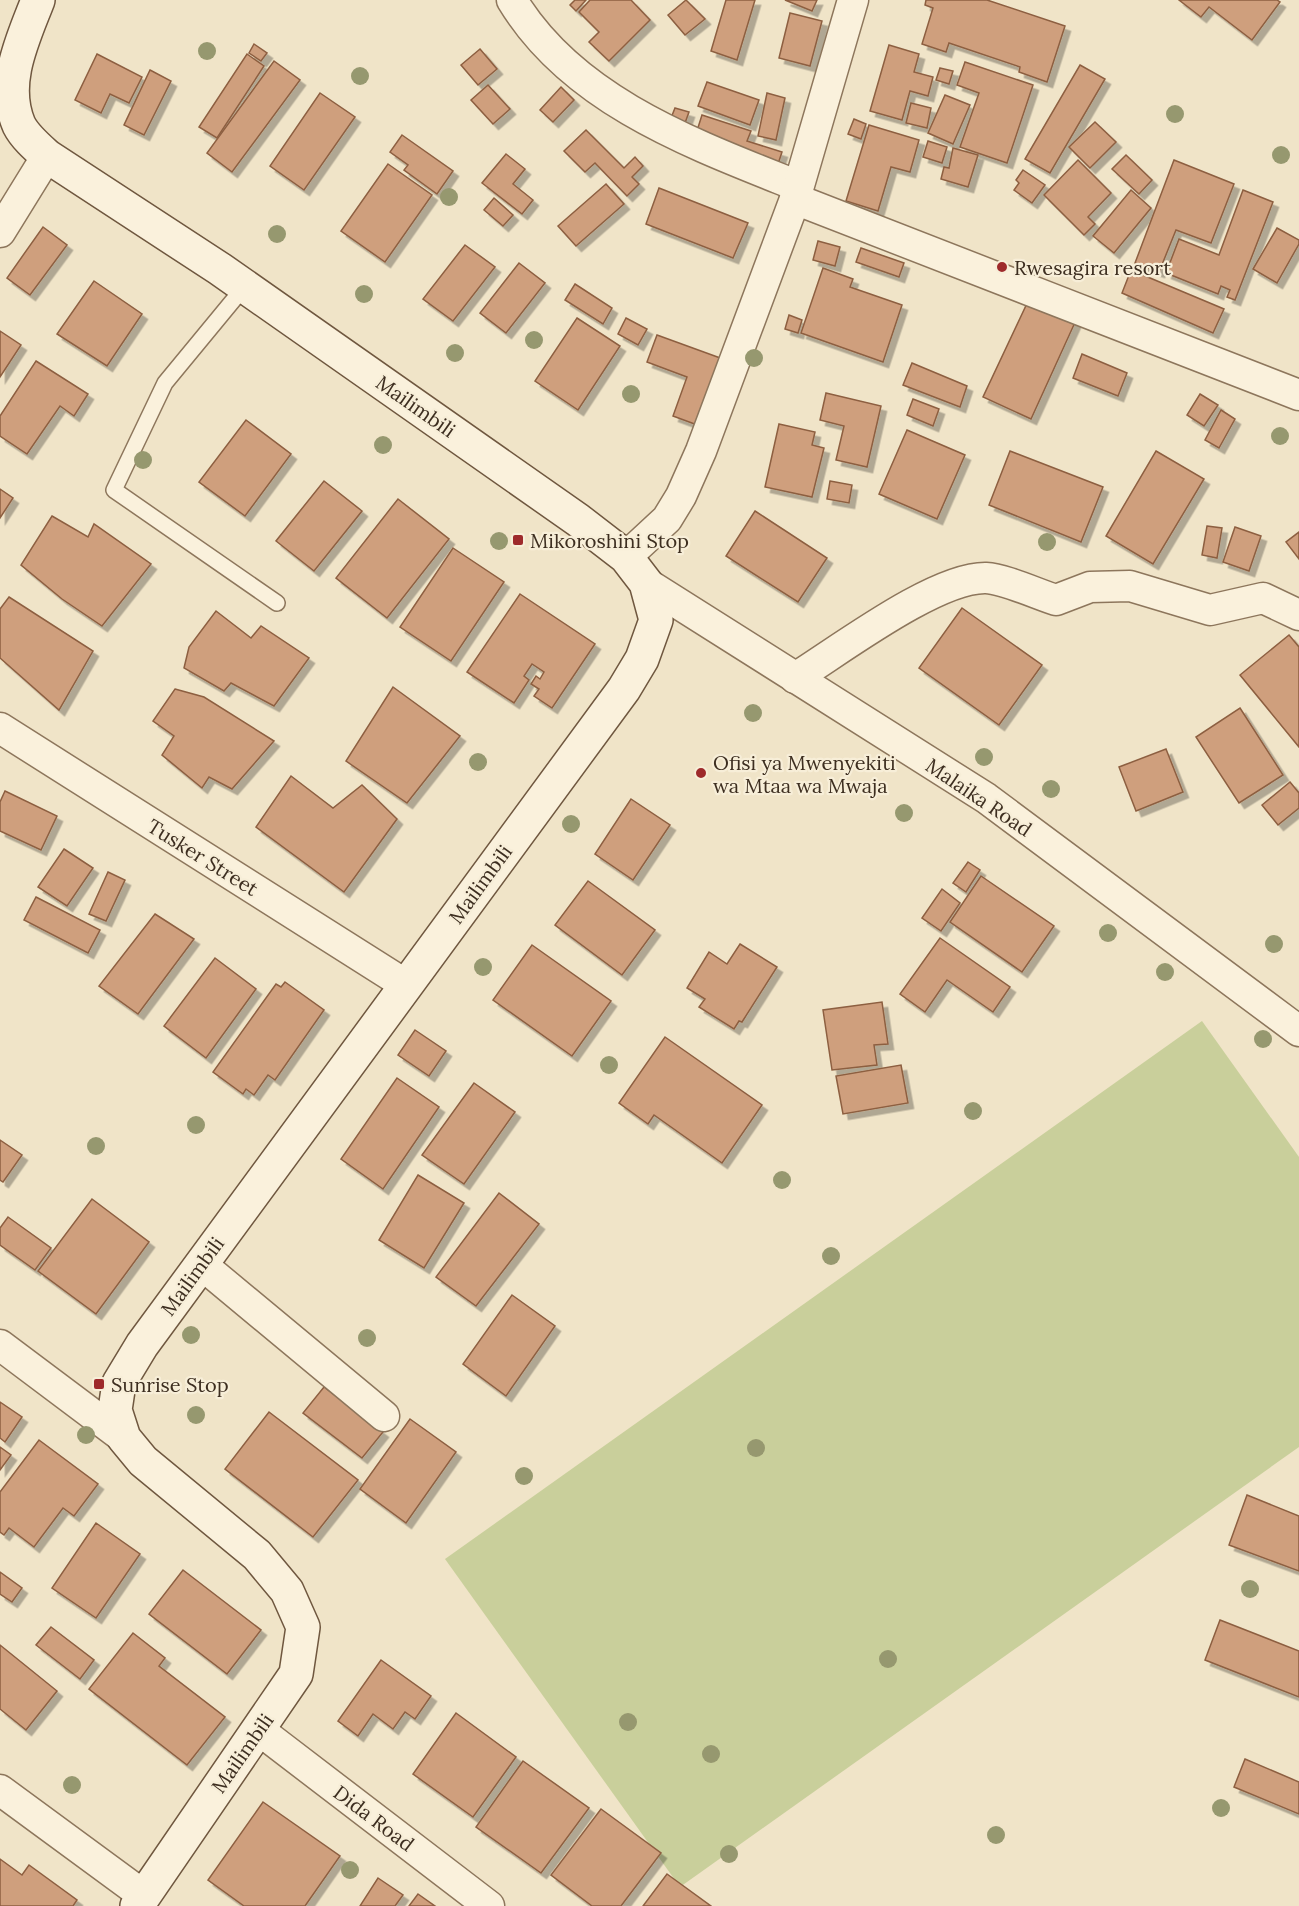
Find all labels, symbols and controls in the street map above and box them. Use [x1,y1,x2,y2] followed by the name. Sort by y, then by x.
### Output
[1014,255,1171,280] place label: Rwesagira resort
[995,260,1009,274] marker: Rwesagira resort
[371,370,461,442] street label: Mailimbili
[530,528,689,553] place label: Mikoroshini Stop
[511,533,525,547] marker: Mikoroshini Stop
[713,750,896,798] place label: Ofisi ya Mwenyekiti wa Mtaa wa Mwaja
[921,752,1037,842] street label: Malaika Road
[694,766,708,780] marker: Ofisi ya Mwenyekiti wa Mtaa wa Mwaja
[143,813,263,901] street label: Tusker Street
[443,840,517,928] street label: Mailimbili
[155,1232,229,1320] street label: Mailimbili
[111,1372,229,1397] place label: Sunrise Stop
[92,1377,106,1391] marker: Sunrise Stop
[206,1708,278,1798] street label: Mailimbili
[329,1780,419,1856] street label: Dida Road

